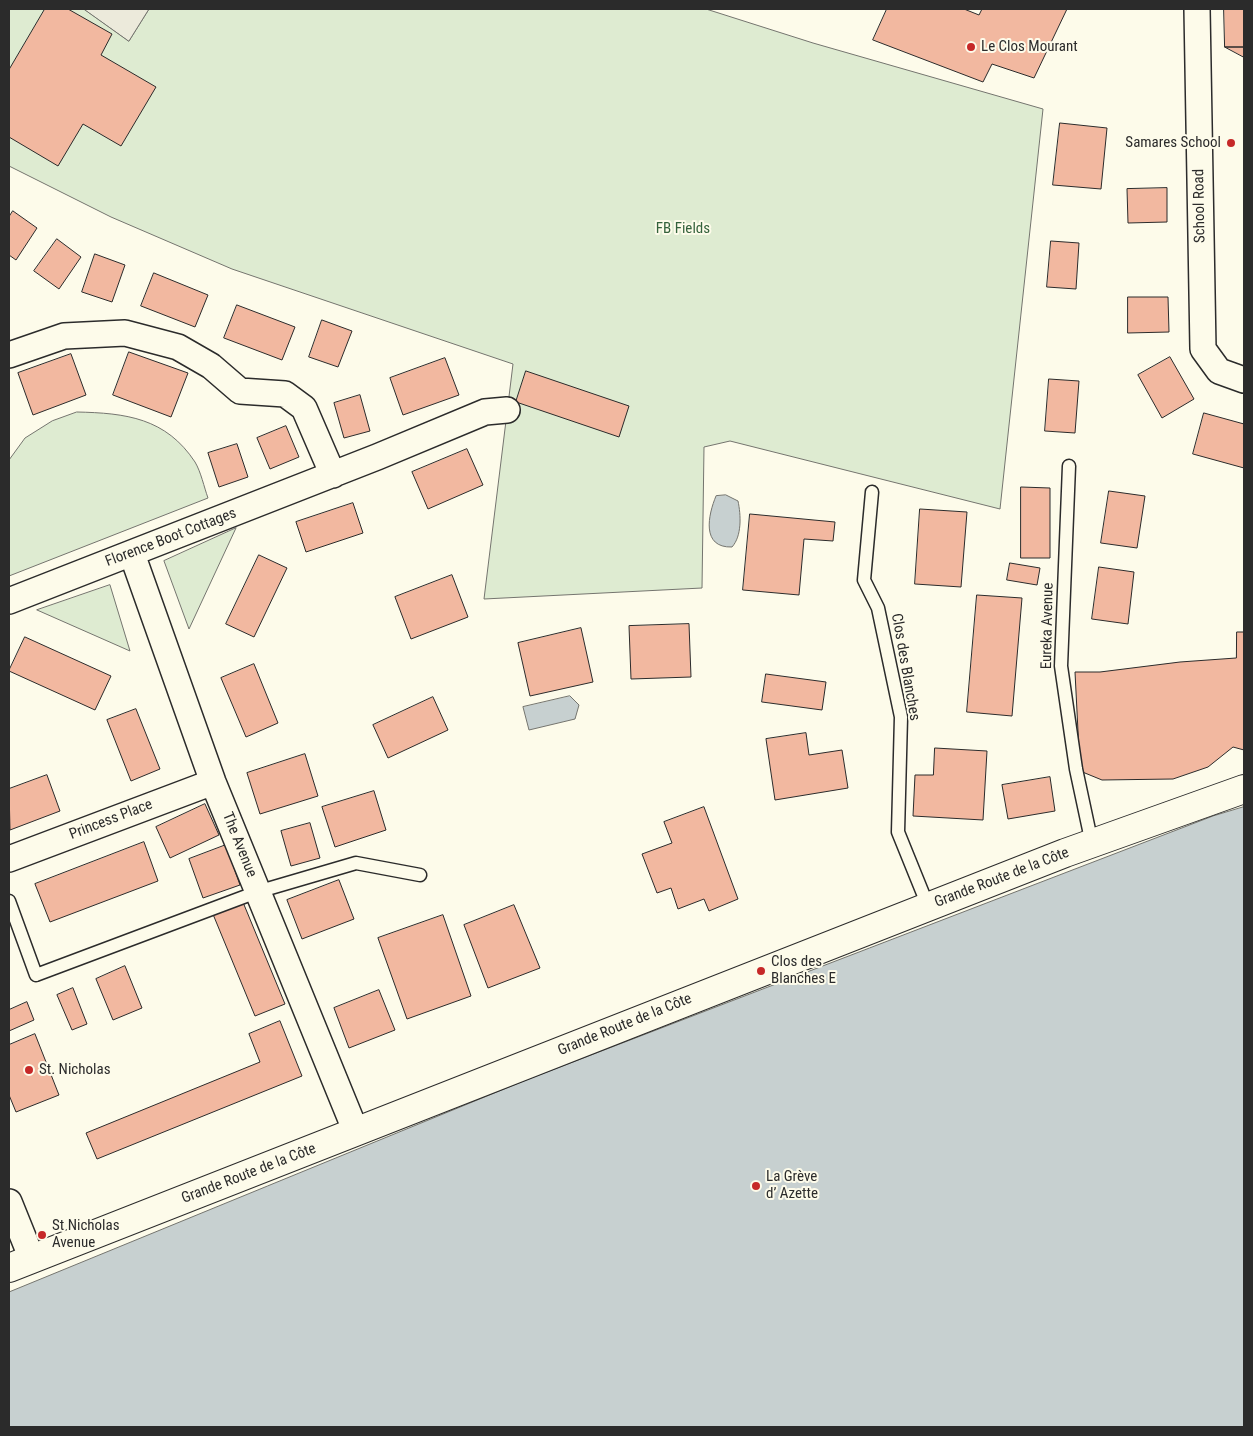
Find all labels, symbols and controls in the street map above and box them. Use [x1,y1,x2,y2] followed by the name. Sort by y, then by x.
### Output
[981,38,1078,56] place label: Le Clos Mourant
[965,41,977,53] marker: Le Clos Mourant
[1125,134,1221,152] place label: Samares School
[1225,137,1237,149] marker: Samares School
[1190,169,1210,243] street label: School Road
[656,220,710,238] park label: FB Fields
[103,505,239,571] street label: Florence Boot Cottages
[1038,583,1058,669] street label: Eureka Avenue
[887,612,923,722] street label: Clos des Blanches
[67,796,155,844] street label: Princess Place
[218,810,260,880] street label: The Avenue
[932,844,1072,912] street label: Grande Route de la Côte
[771,953,836,988] place label: Clos des Blanches E
[755,965,767,977] marker: Clos des Blanches E
[555,990,695,1060] street label: Grande Route de la Côte
[39,1061,111,1079] place label: St. Nicholas
[23,1064,35,1076] marker: St. Nicholas
[179,1140,319,1208] street label: Grande Route de la Côte
[766,1168,818,1203] place label: La Grève d’ Azette
[750,1180,762,1192] marker: La Grève d’ Azette
[52,1217,120,1252] place label: St Nicholas Avenue
[36,1229,48,1241] marker: St Nicholas Avenue

